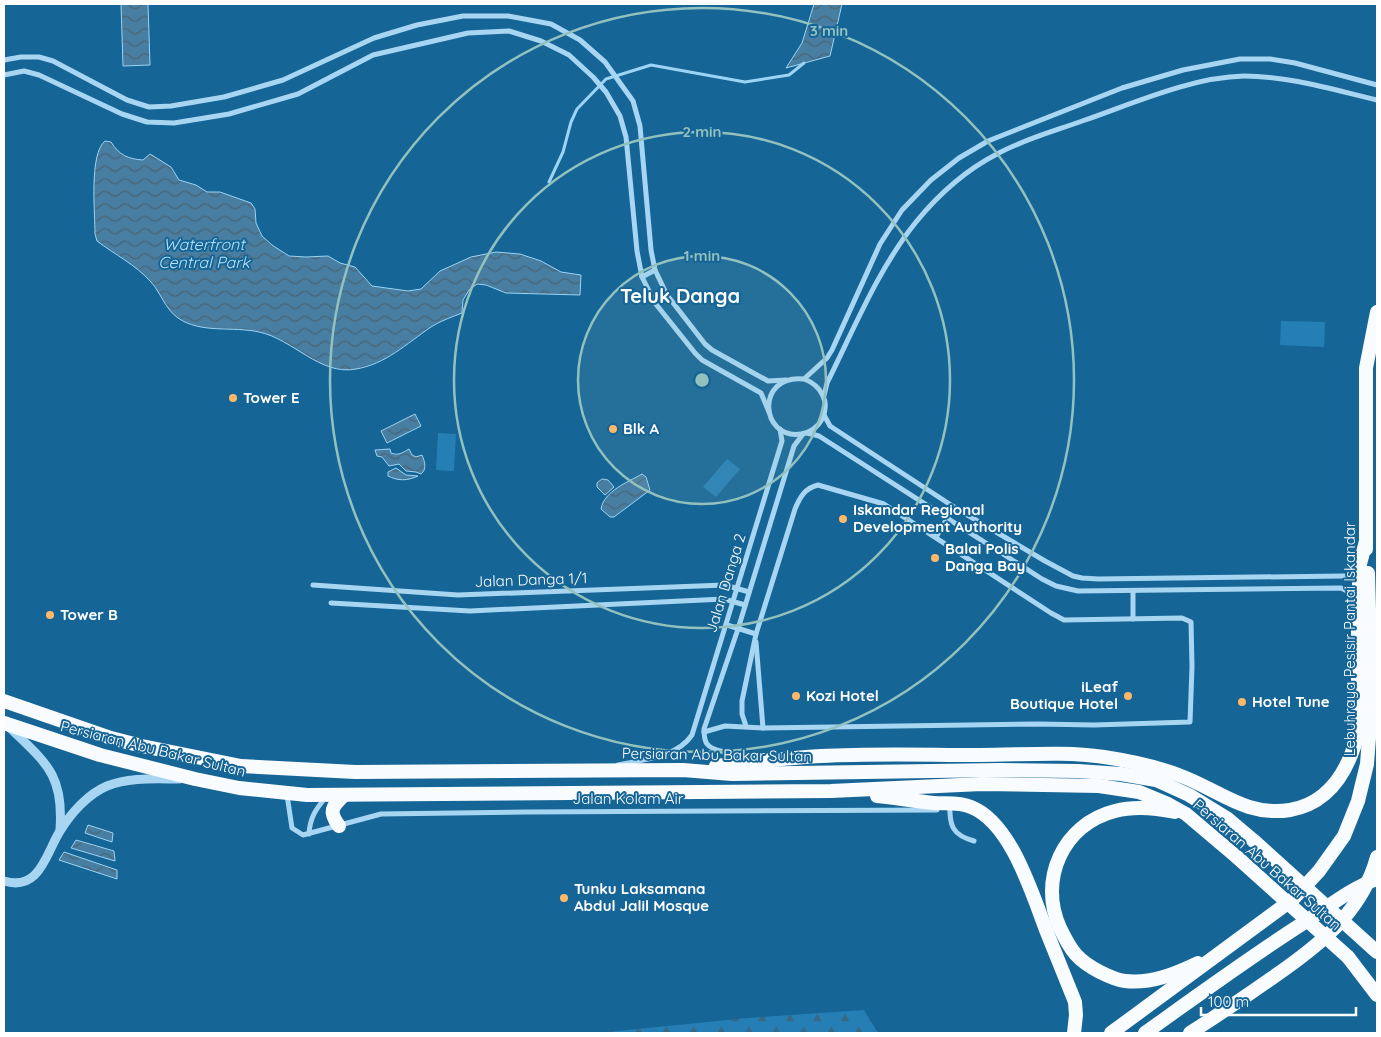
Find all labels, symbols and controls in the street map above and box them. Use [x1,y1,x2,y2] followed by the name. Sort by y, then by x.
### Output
[810,21,848,40] text: 3 min
[682,122,722,141] text: 2 min
[158,234,251,272] water label: Waterfront Central Park
[684,246,720,265] text: 1 min
[620,283,740,308] district label: Teluk Danga
[693,371,711,389] centre of rings
[243,388,300,407] place label: Tower E
[227,392,239,404] marker: Tower E
[623,419,660,438] place label: Blk A
[607,423,619,435] marker: Blk A
[853,500,1022,536] place label: Iskandar Regional Development Authority
[837,513,849,525] marker: Iskandar Regional Development Authority
[1340,521,1359,757] street label: Lebuhraya Pesisir Pantai Iskandar
[701,531,750,635] street label: Jalan Danga 2
[945,539,1025,575] place label: Balai Polis Danga Bay
[929,552,941,564] marker: Balai Polis Danga Bay
[474,568,588,591] street label: Jalan Danga 1/1
[60,605,118,624] place label: Tower B
[44,609,56,621] marker: Tower B
[1010,677,1118,713] place label: iLeaf Boutique Hotel
[806,686,879,705] place label: Kozi Hotel
[790,690,802,702] marker: Kozi Hotel
[1122,690,1134,702] marker: iLeaf Boutique Hotel
[1252,692,1330,711] place label: Hotel Tune
[1236,696,1248,708] marker: Hotel Tune
[59,716,248,781] street label: Persiaran Abu Bakar Sultan
[622,743,812,766] street label: Persiaran Abu Bakar Sultan
[573,789,684,808] street label: Jalan Kolam Air
[1189,795,1345,934] street label: Persiaran Abu Bakar Sultan
[574,879,709,915] place label: Tunku Laksamana Abdul Jalil Mosque
[558,892,570,904] marker: Tunku Laksamana Abdul Jalil Mosque
[1201,984,1356,1016] scale bar
[1208,992,1249,1011] text: 100 m

